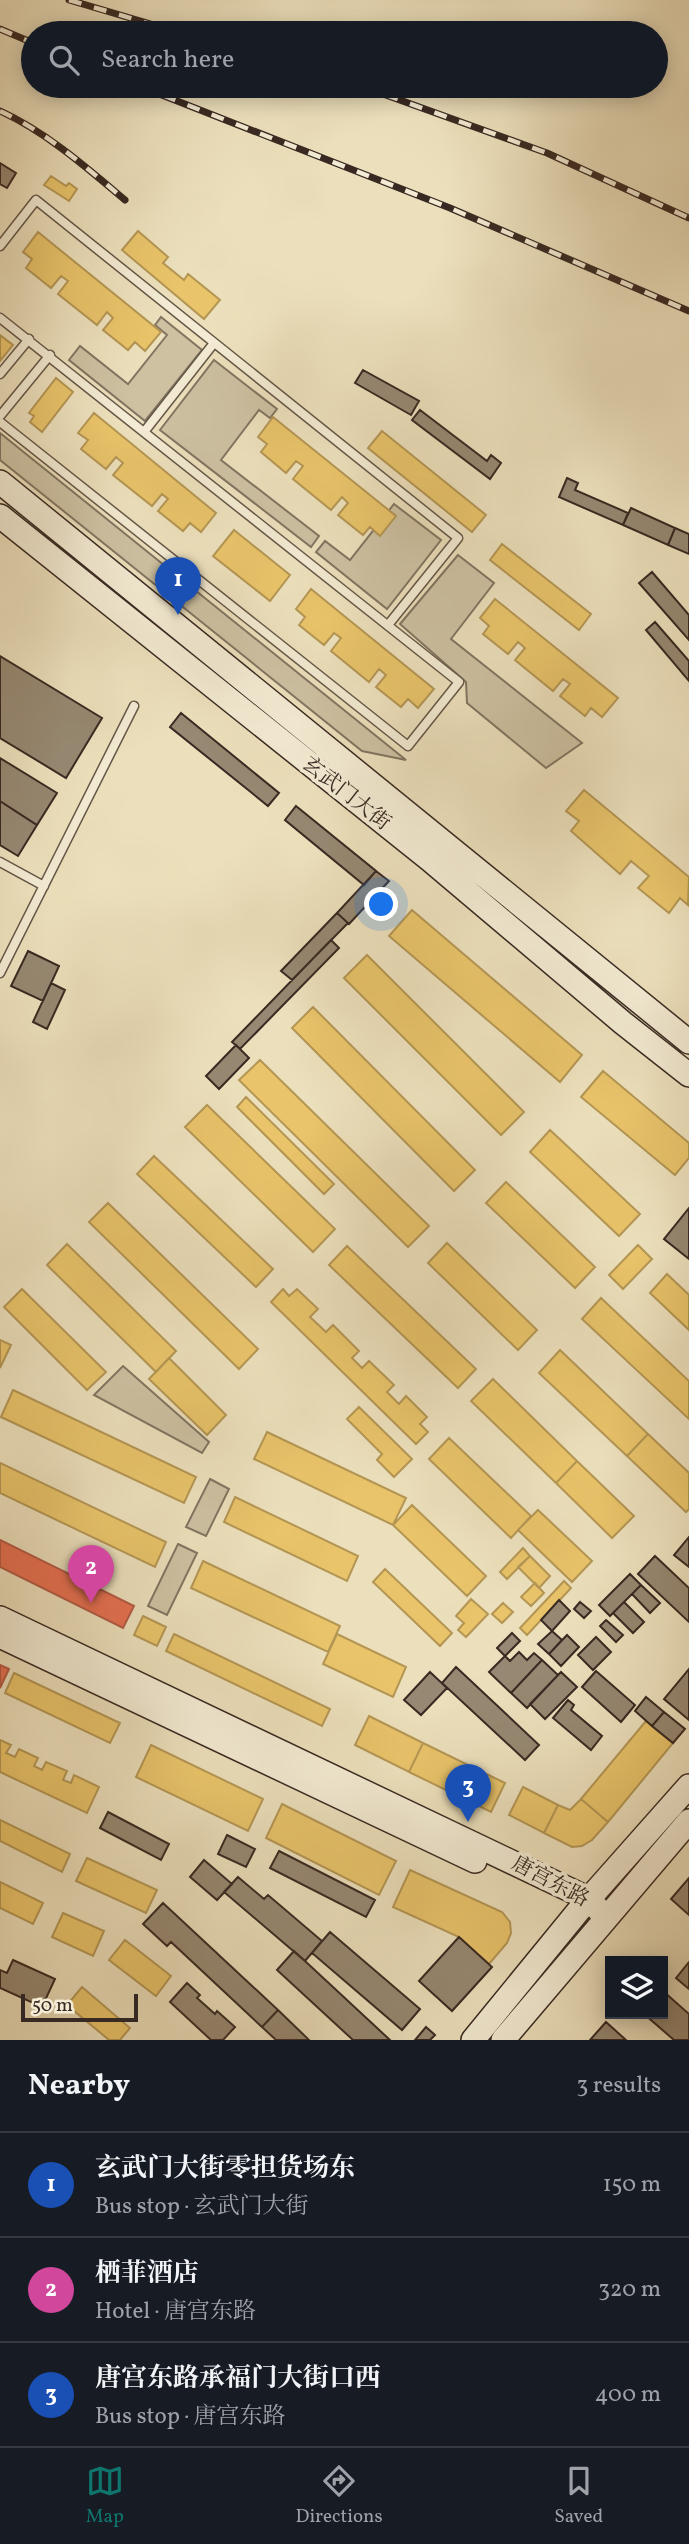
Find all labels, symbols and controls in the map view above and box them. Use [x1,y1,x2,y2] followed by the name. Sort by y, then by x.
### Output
[21,21,668,98] search box
[45,41,83,79] icon: search
[101,42,234,78] text: Search here
[155,557,201,615] pin: 1
[296,750,396,838] street label: 玄武门大街
[364,887,398,921] your location
[68,1545,114,1603] pin: 2
[445,1764,491,1822] pin: 3
[506,1849,594,1915] street label: 唐宫东路
[605,1956,668,2019] map controls
[605,1956,668,2019] button: layers
[21,1991,138,2023] scale bar
[32,1993,73,2019] text: 50 m
[28,2065,130,2107] text: Nearby
[576,2070,661,2102] text: 3 results
[95,2151,355,2187] text: 玄武门大街零担货场东
[46,2169,56,2201] text: 1
[603,2169,661,2201] text: 150 m
[95,2191,309,2223] text: Bus stop · 玄武门大街
[95,2256,199,2292] text: 栖菲酒店
[45,2274,57,2306] text: 2
[598,2274,661,2306] text: 320 m
[95,2296,256,2328] text: Hotel · 唐宫东路
[95,2361,381,2397] text: 唐宫东路承福门大街口西
[45,2379,57,2411] text: 3
[595,2379,661,2411] text: 400 m
[95,2401,286,2433] text: Bus stop · 唐宫东路
[86,2462,124,2530] tab: Map
[296,2462,383,2530] tab: Directions
[554,2462,603,2530] tab: Saved

